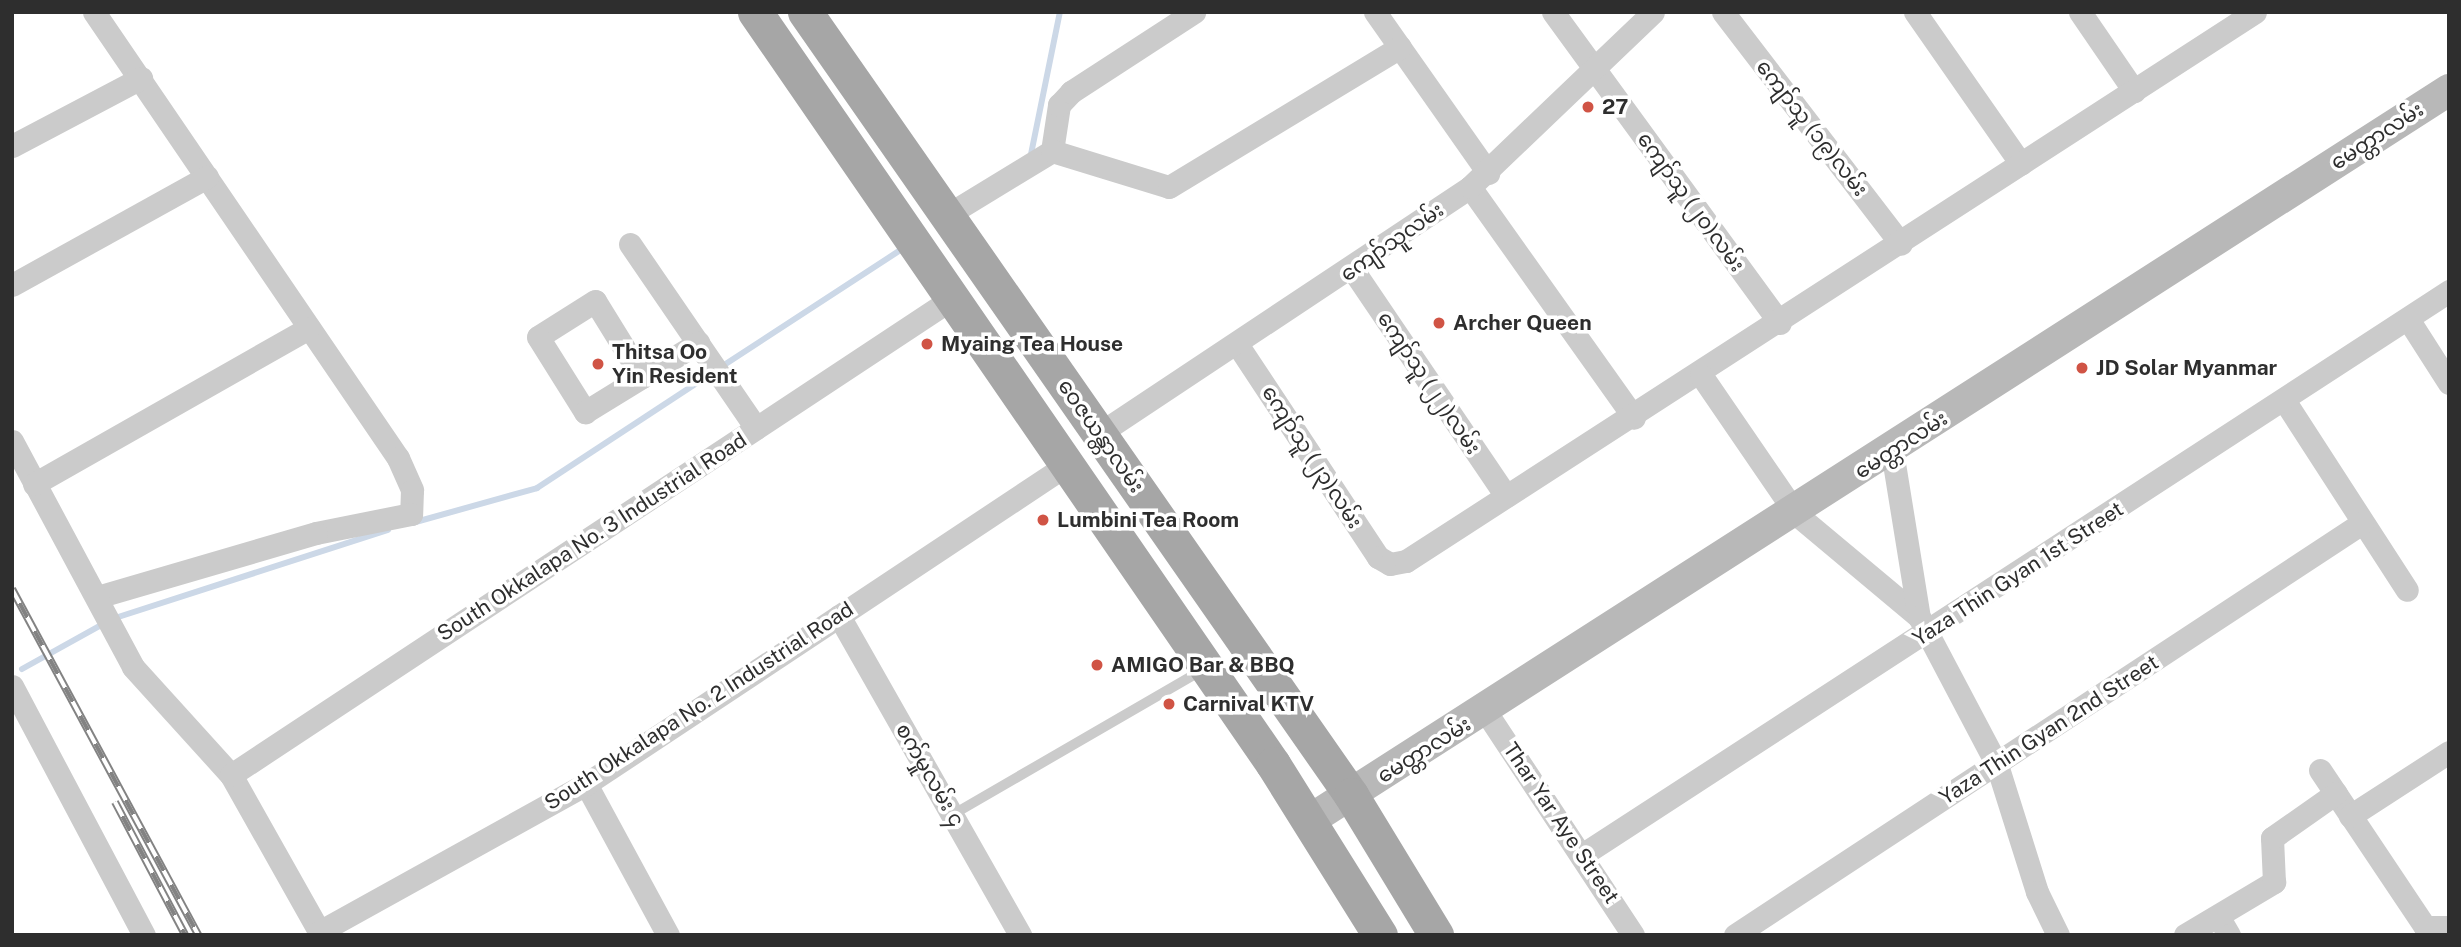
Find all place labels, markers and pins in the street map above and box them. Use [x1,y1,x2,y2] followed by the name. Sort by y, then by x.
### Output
[1602,94,1628,120] place label: 27
[1580,99,1596,115] marker: 27
[1453,310,1592,336] place label: Archer Queen
[1431,315,1447,331] marker: Archer Queen
[941,331,1123,357] place label: Myaing Tea House
[919,336,935,352] marker: Myaing Tea House
[612,339,737,389] place label: Thitsa Oo Yin Resident
[2096,355,2277,381] place label: JD Solar Myanmar
[590,356,606,372] marker: Thitsa Oo Yin Resident
[2074,360,2090,376] marker: JD Solar Myanmar
[1057,507,1239,533] place label: Lumbini Tea Room
[1035,512,1051,528] marker: Lumbini Tea Room
[1111,652,1295,678] place label: AMIGO Bar & BBQ
[1089,657,1105,673] marker: AMIGO Bar & BBQ
[1183,691,1314,717] place label: Carnival KTV
[1161,696,1177,712] marker: Carnival KTV

